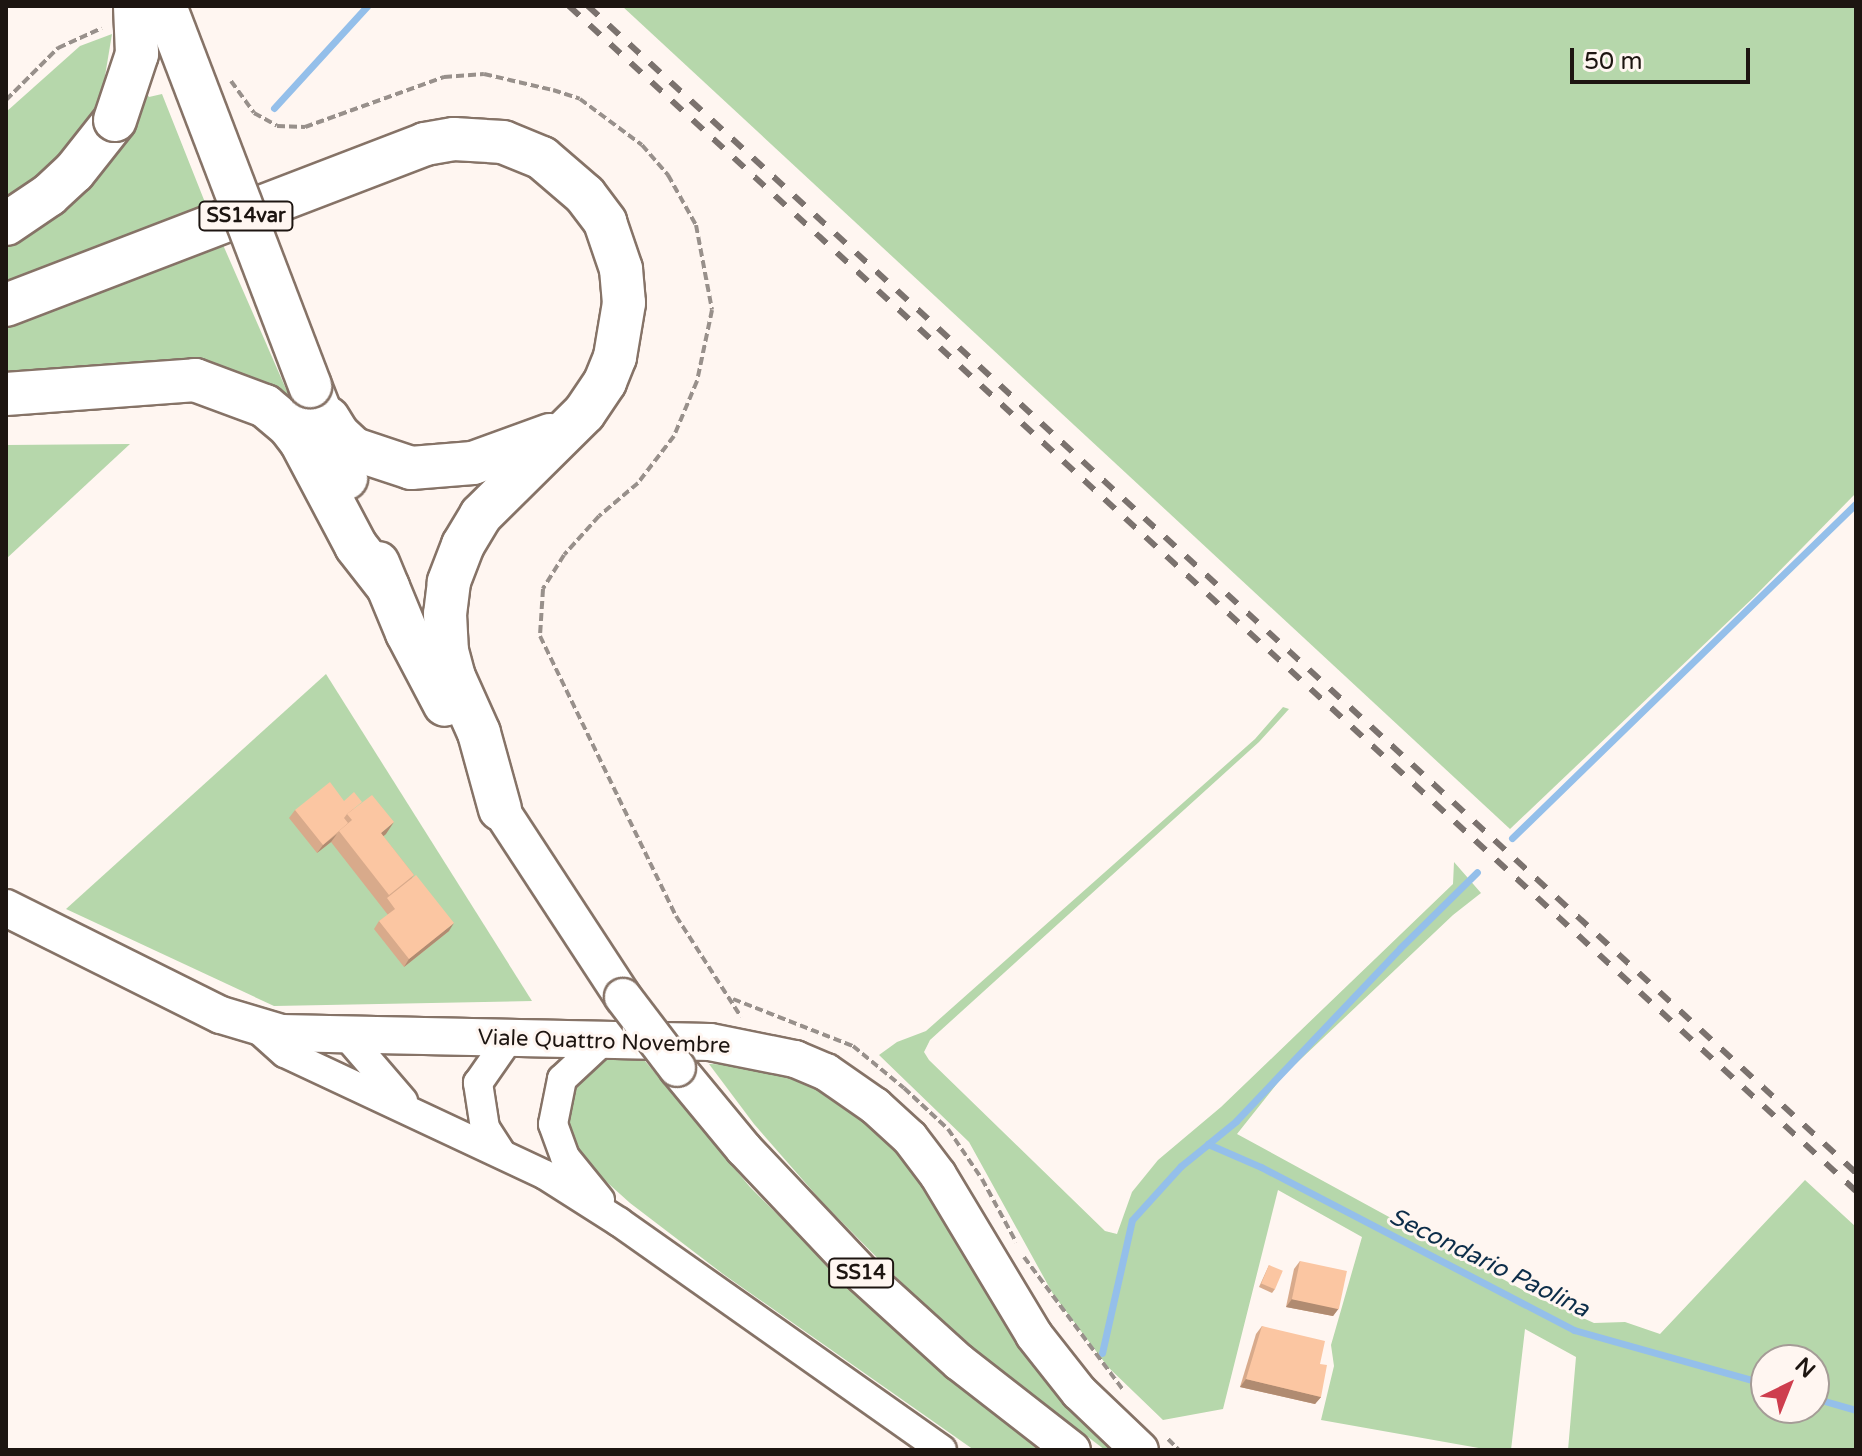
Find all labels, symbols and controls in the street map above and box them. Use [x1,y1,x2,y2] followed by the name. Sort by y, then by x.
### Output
[1574,32,1754,82] scale bar
[1584,47,1642,76] text: 50 m
[198,200,294,232] road number: SS14var
[477,1024,731,1060] street label: Viale Quattro Novembre
[1384,1202,1594,1324] water label: Secondario Paolina
[827,1257,895,1289] road number: SS14
[1750,1344,1830,1424] north arrow
[1790,1352,1820,1383] text: N

